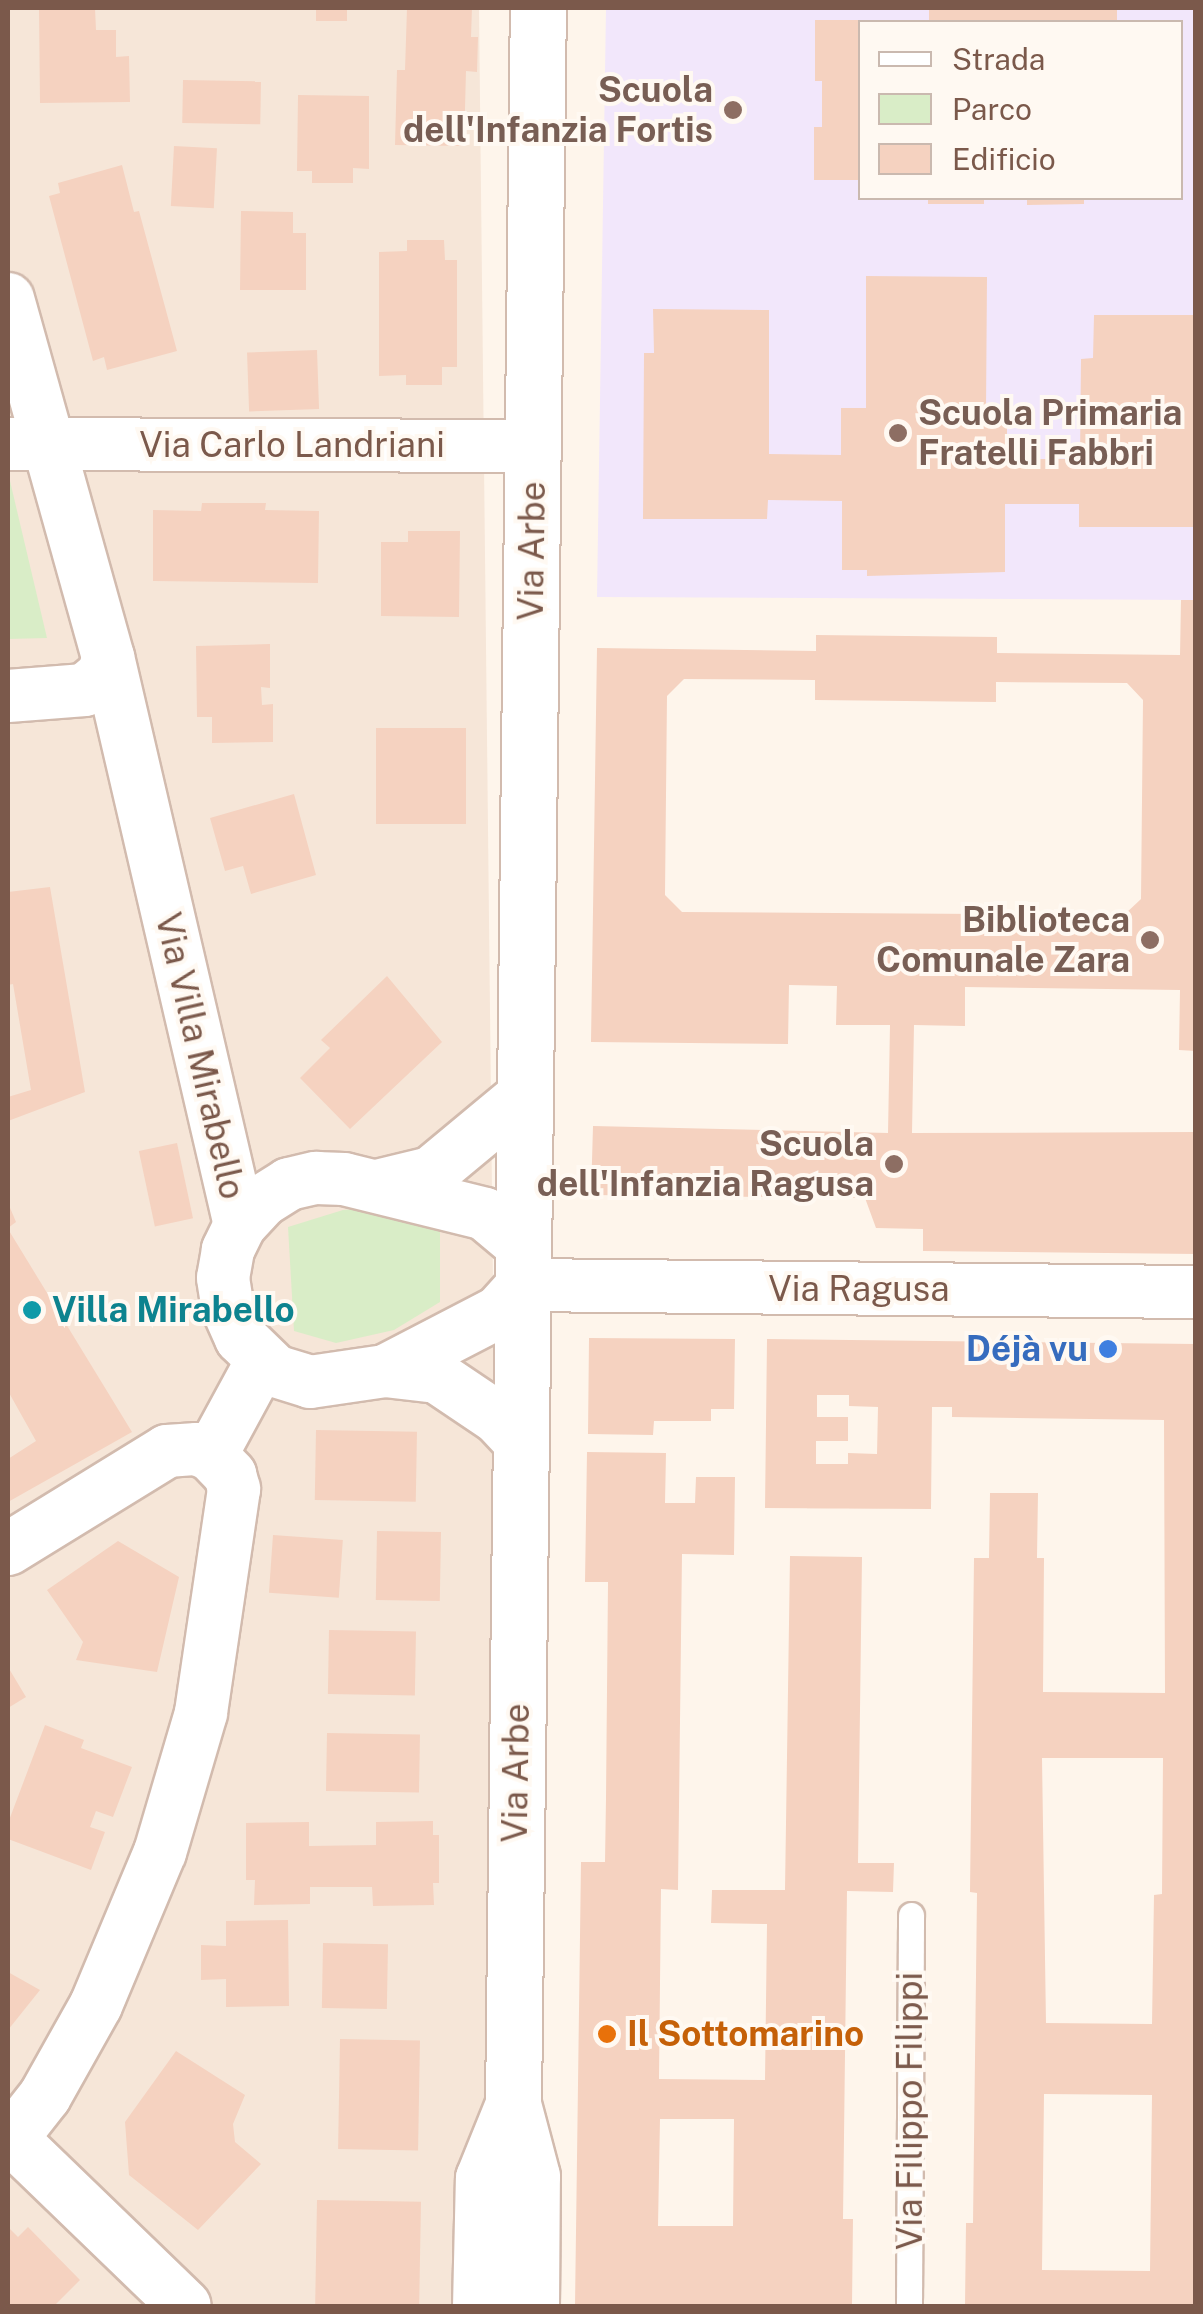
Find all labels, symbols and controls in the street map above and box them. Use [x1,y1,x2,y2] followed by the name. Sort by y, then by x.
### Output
[858,20,1183,200] legend
[952,41,1045,77] text: Strada
[403,69,713,151] place label: Scuola dell'Infanzia Fortis
[952,91,1032,127] text: Parco
[722,99,744,121] marker: Scuola dell'Infanzia Fortis
[952,141,1056,177] text: Edificio
[918,392,1182,474] place label: Scuola Primaria Fratelli Fabbri
[887,422,909,444] marker: Scuola Primaria Fratelli Fabbri
[139,424,445,466] street label: Via Carlo Landriani
[510,481,554,621] street label: Via Arbe
[876,899,1130,981] place label: Biblioteca Comunale Zara
[147,908,253,1204] street label: Via Villa Mirabello
[1139,929,1161,951] marker: Biblioteca Comunale Zara
[537,1123,874,1205] place label: Scuola dell'Infanzia Ragusa
[883,1153,905,1175] marker: Scuola dell'Infanzia Ragusa
[768,1268,950,1310] street label: Via Ragusa
[52,1289,295,1331] place label: Villa Mirabello
[21,1299,43,1321] marker: Villa Mirabello
[966,1328,1088,1370] place label: Déjà vu
[1097,1338,1119,1360] marker: Déjà vu
[494,1703,538,1843] street label: Via Arbe
[889,1972,931,2250] street label: Via Filippo Filippi
[627,2013,864,2055] place label: Il Sottomarino
[596,2023,618,2045] marker: Il Sottomarino

